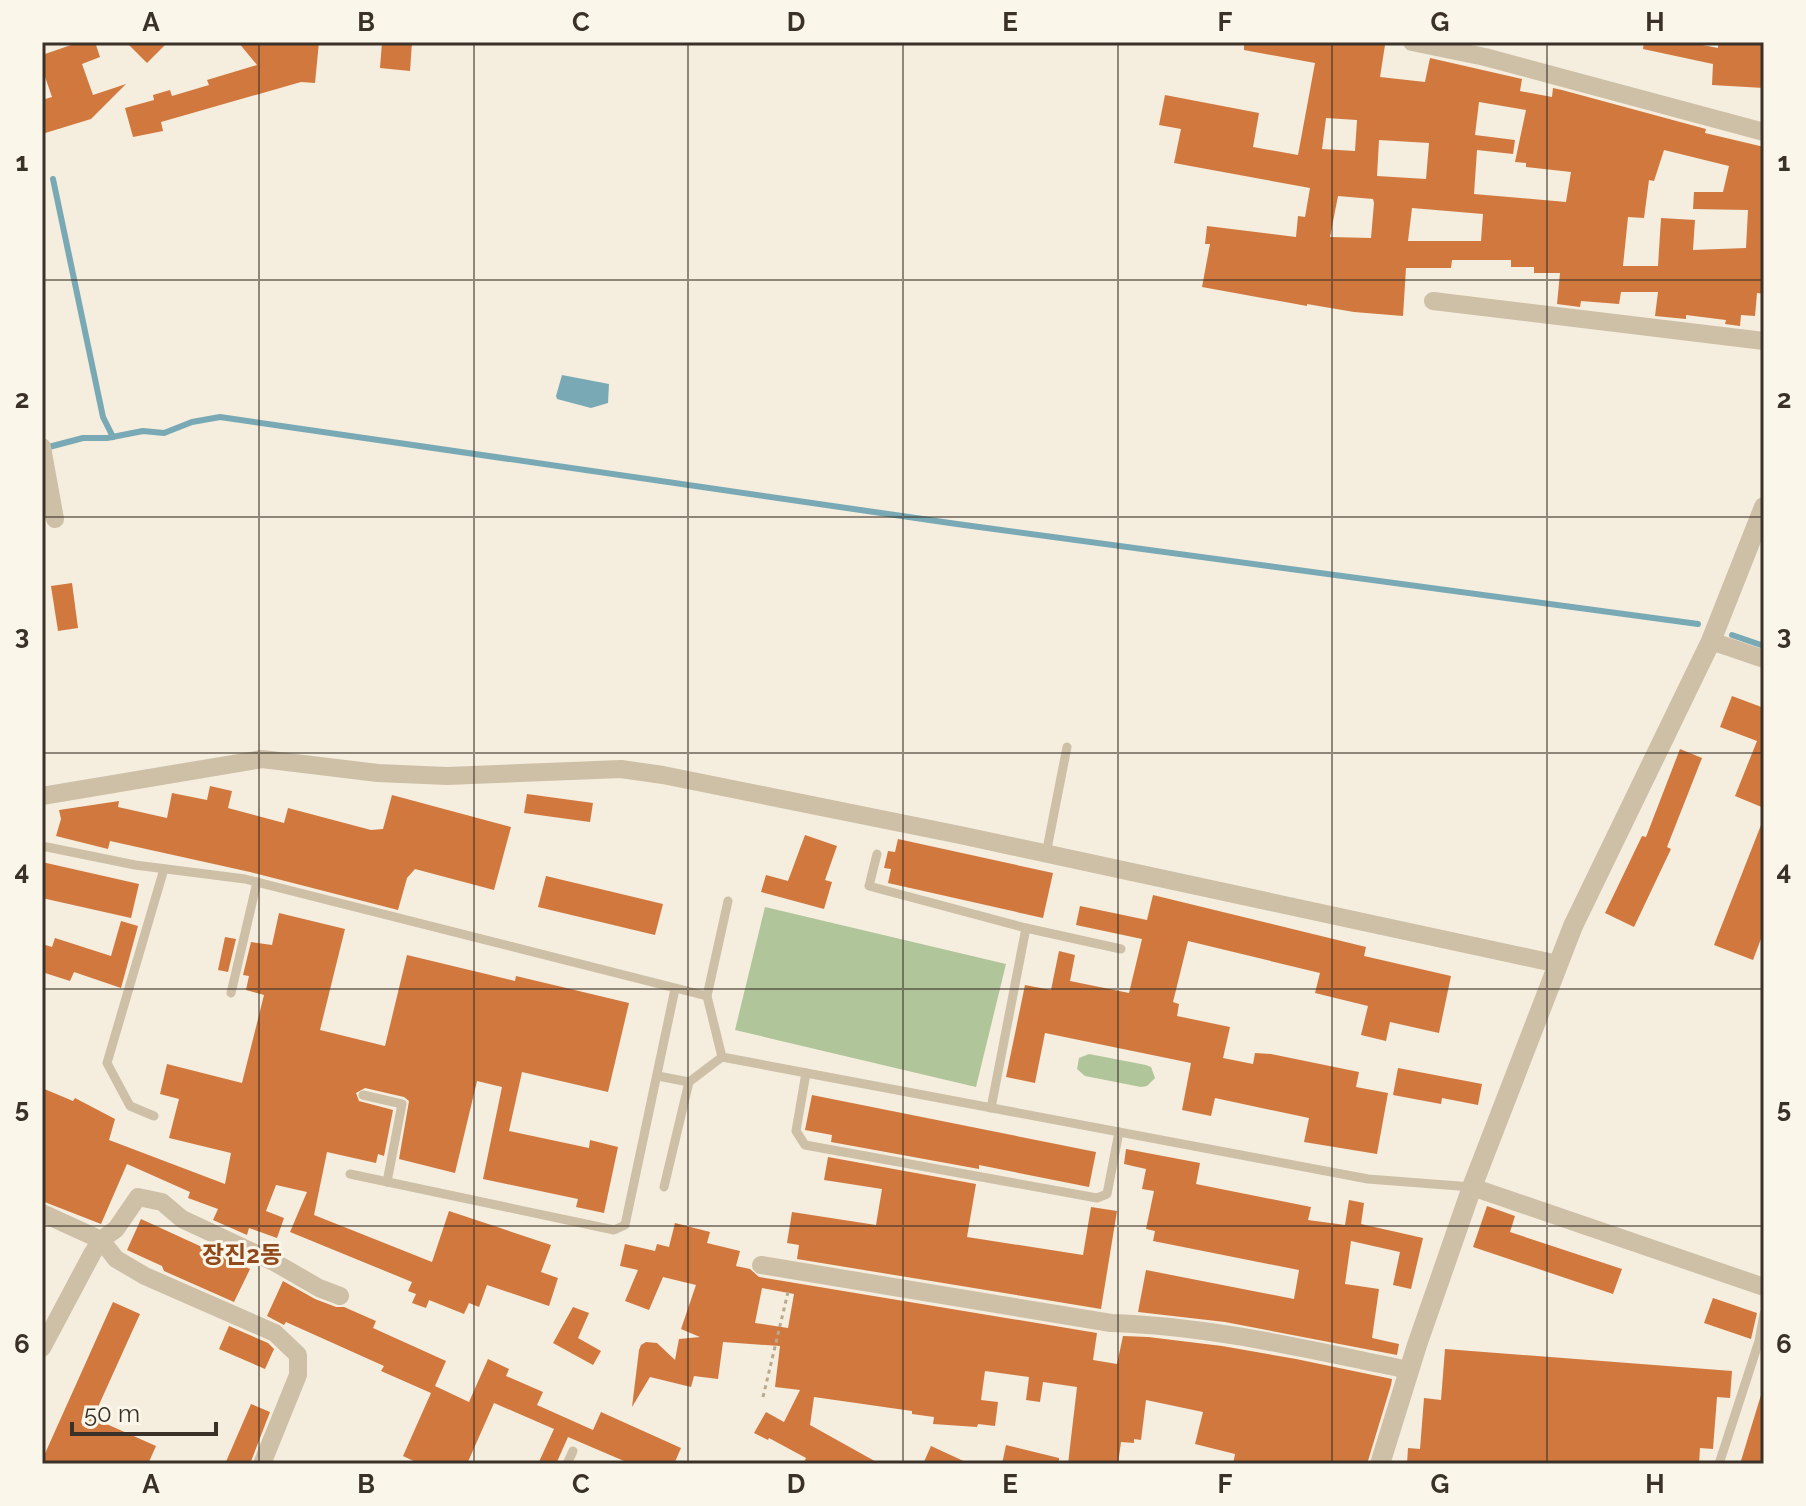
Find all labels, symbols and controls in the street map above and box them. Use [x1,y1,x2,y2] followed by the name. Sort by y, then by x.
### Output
[142,7,160,37] text: A
[357,7,375,37] text: B
[572,7,590,37] text: C
[787,7,805,37] text: D
[1002,7,1018,37] text: E
[1218,7,1233,37] text: F
[1431,7,1449,37] text: G
[1645,7,1665,37] text: H
[16,147,29,177] text: 1
[1778,147,1791,177] text: 1
[15,384,29,414] text: 2
[1777,384,1791,414] text: 2
[15,620,29,650] text: 3
[1777,620,1791,650] text: 3
[15,856,29,886] text: 4
[1777,856,1791,886] text: 4
[15,1093,29,1123] text: 5
[1777,1093,1791,1123] text: 5
[202,1240,282,1269] district label: 장진2동
[14,1329,30,1359] text: 6
[1776,1329,1792,1359] text: 6
[72,1386,216,1436] scale bar
[84,1399,140,1428] text: 50 m
[142,1469,160,1499] text: A
[357,1469,375,1499] text: B
[572,1469,590,1499] text: C
[787,1469,805,1499] text: D
[1002,1469,1018,1499] text: E
[1218,1469,1233,1499] text: F
[1431,1469,1449,1499] text: G
[1645,1469,1665,1499] text: H

